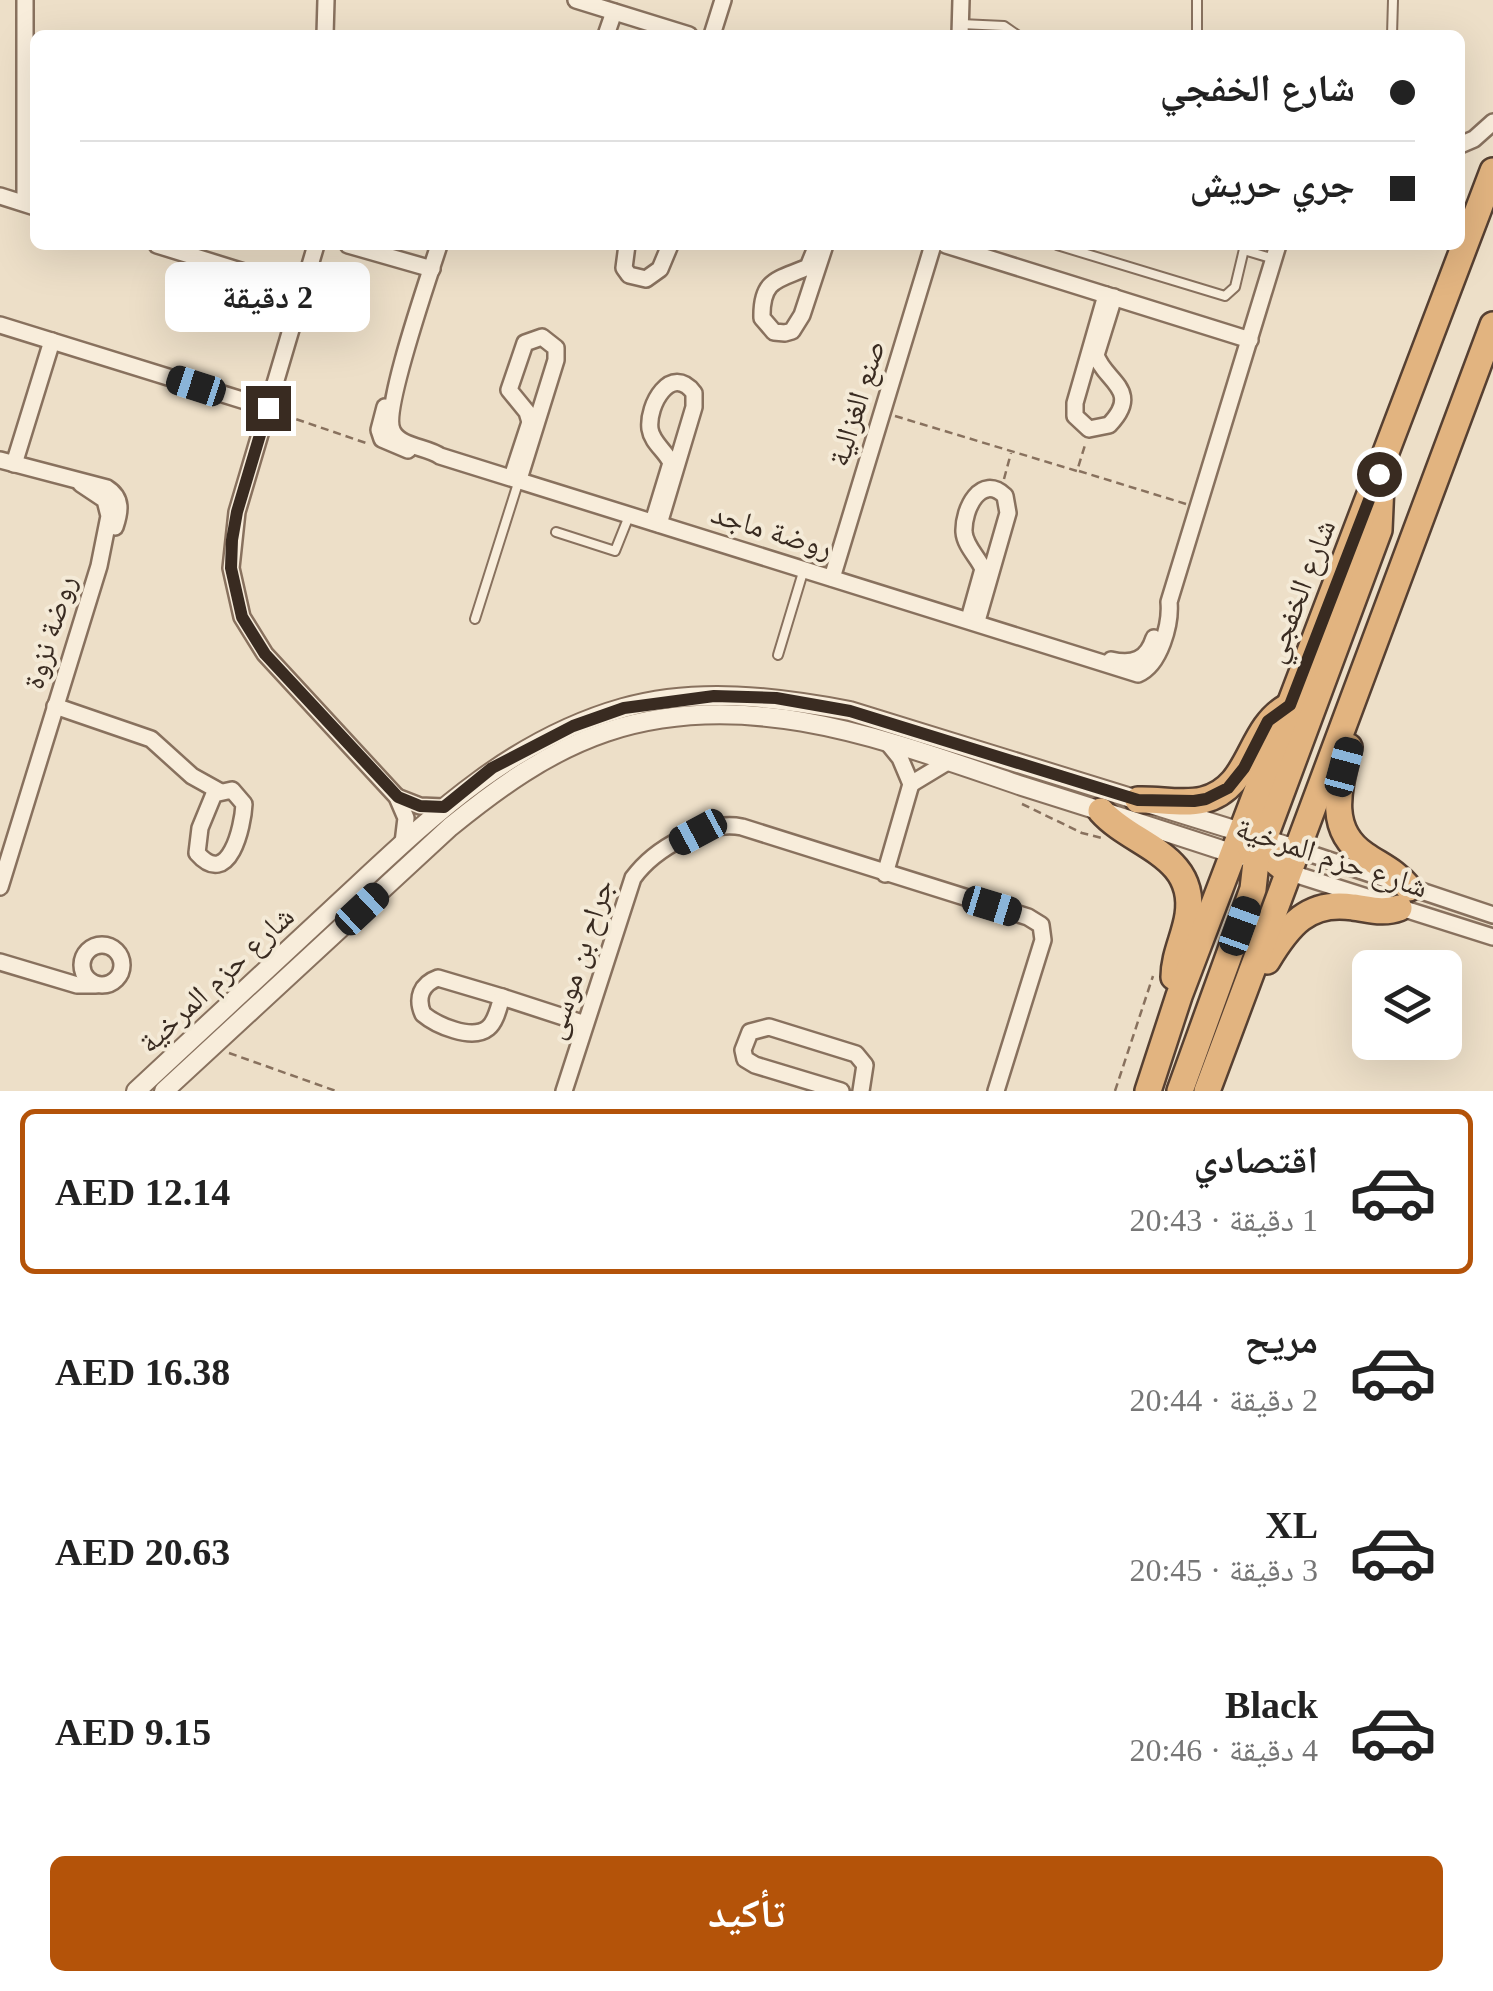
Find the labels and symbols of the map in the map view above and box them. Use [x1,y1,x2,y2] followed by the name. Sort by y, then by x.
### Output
[166,263,370,333] callout: 2 دقيقة
[821,336,894,471] street label: صنع الغزالية
[163,362,229,410] car
[246,386,291,431] route end
[1357,452,1402,497] route start
[707,496,837,564] street label: روضة ماجد
[1257,515,1348,670] street label: شارع الخفجي
[16,571,82,693] street label: روضة نزوة
[1322,734,1366,800] car
[664,805,732,859] car
[1231,811,1432,906] street label: شارع حزم المرخية
[537,875,622,1044] street label: جراح بن موسى
[330,878,394,940] car
[959,883,1025,929] car
[1216,893,1264,959] car
[132,899,302,1061] street label: شارع حزم المرخية

